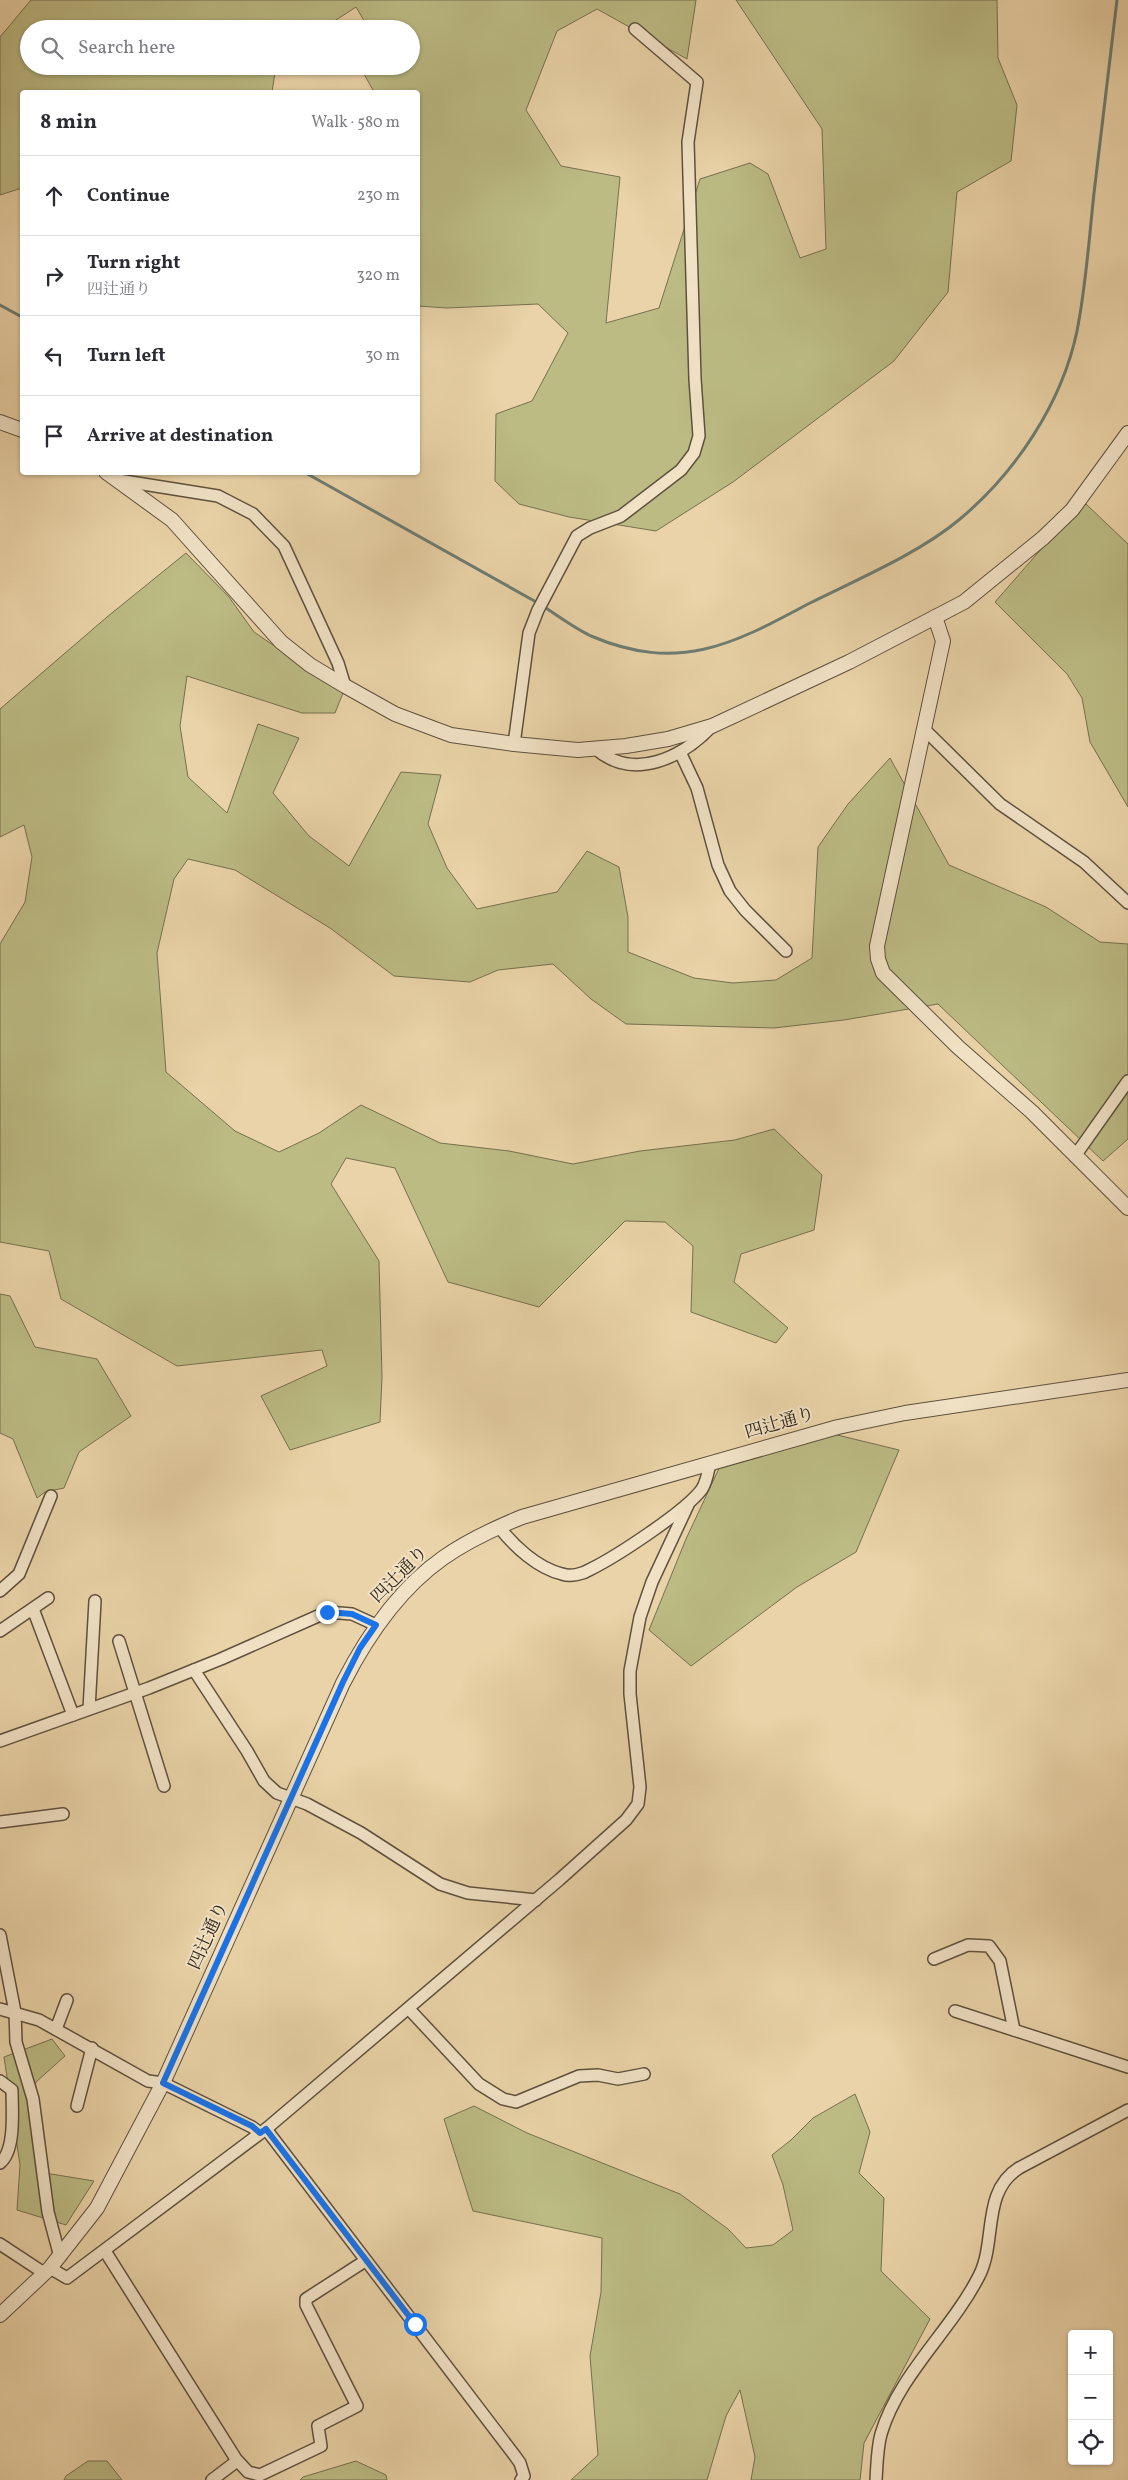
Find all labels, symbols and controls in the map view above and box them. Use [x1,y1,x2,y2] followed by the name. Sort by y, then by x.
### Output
[20,20,420,75] search box
[38,34,66,62] icon: search
[78,35,175,61] text: Search here
[40,108,97,137] text: 8 min
[311,112,400,134] text: Walk · 580 m
[40,182,68,210] icon: ahead
[87,183,170,209] text: Continue
[357,185,400,207] text: 230 m
[87,250,180,276] text: Turn right
[40,262,68,290] icon: right
[356,265,400,287] text: 320 m
[87,279,151,301] text: 四辻通り
[40,342,68,370] icon: left
[87,343,166,369] text: Turn left
[365,345,400,367] text: 30 m
[40,422,68,450] icon: arrive
[87,423,273,449] text: Arrive at destination
[742,1402,818,1446] street label: 四辻通り
[366,1541,434,1609] street label: 四辻通り
[316,1601,339,1624] route end
[183,1898,235,1974] street label: 四辻通り
[404,2313,427,2336] route start
[1068,2330,1113,2465] map controls
[1068,2330,1113,2375] button: +
[1068,2375,1113,2420] button: −
[1068,2420,1113,2465] button: locate

